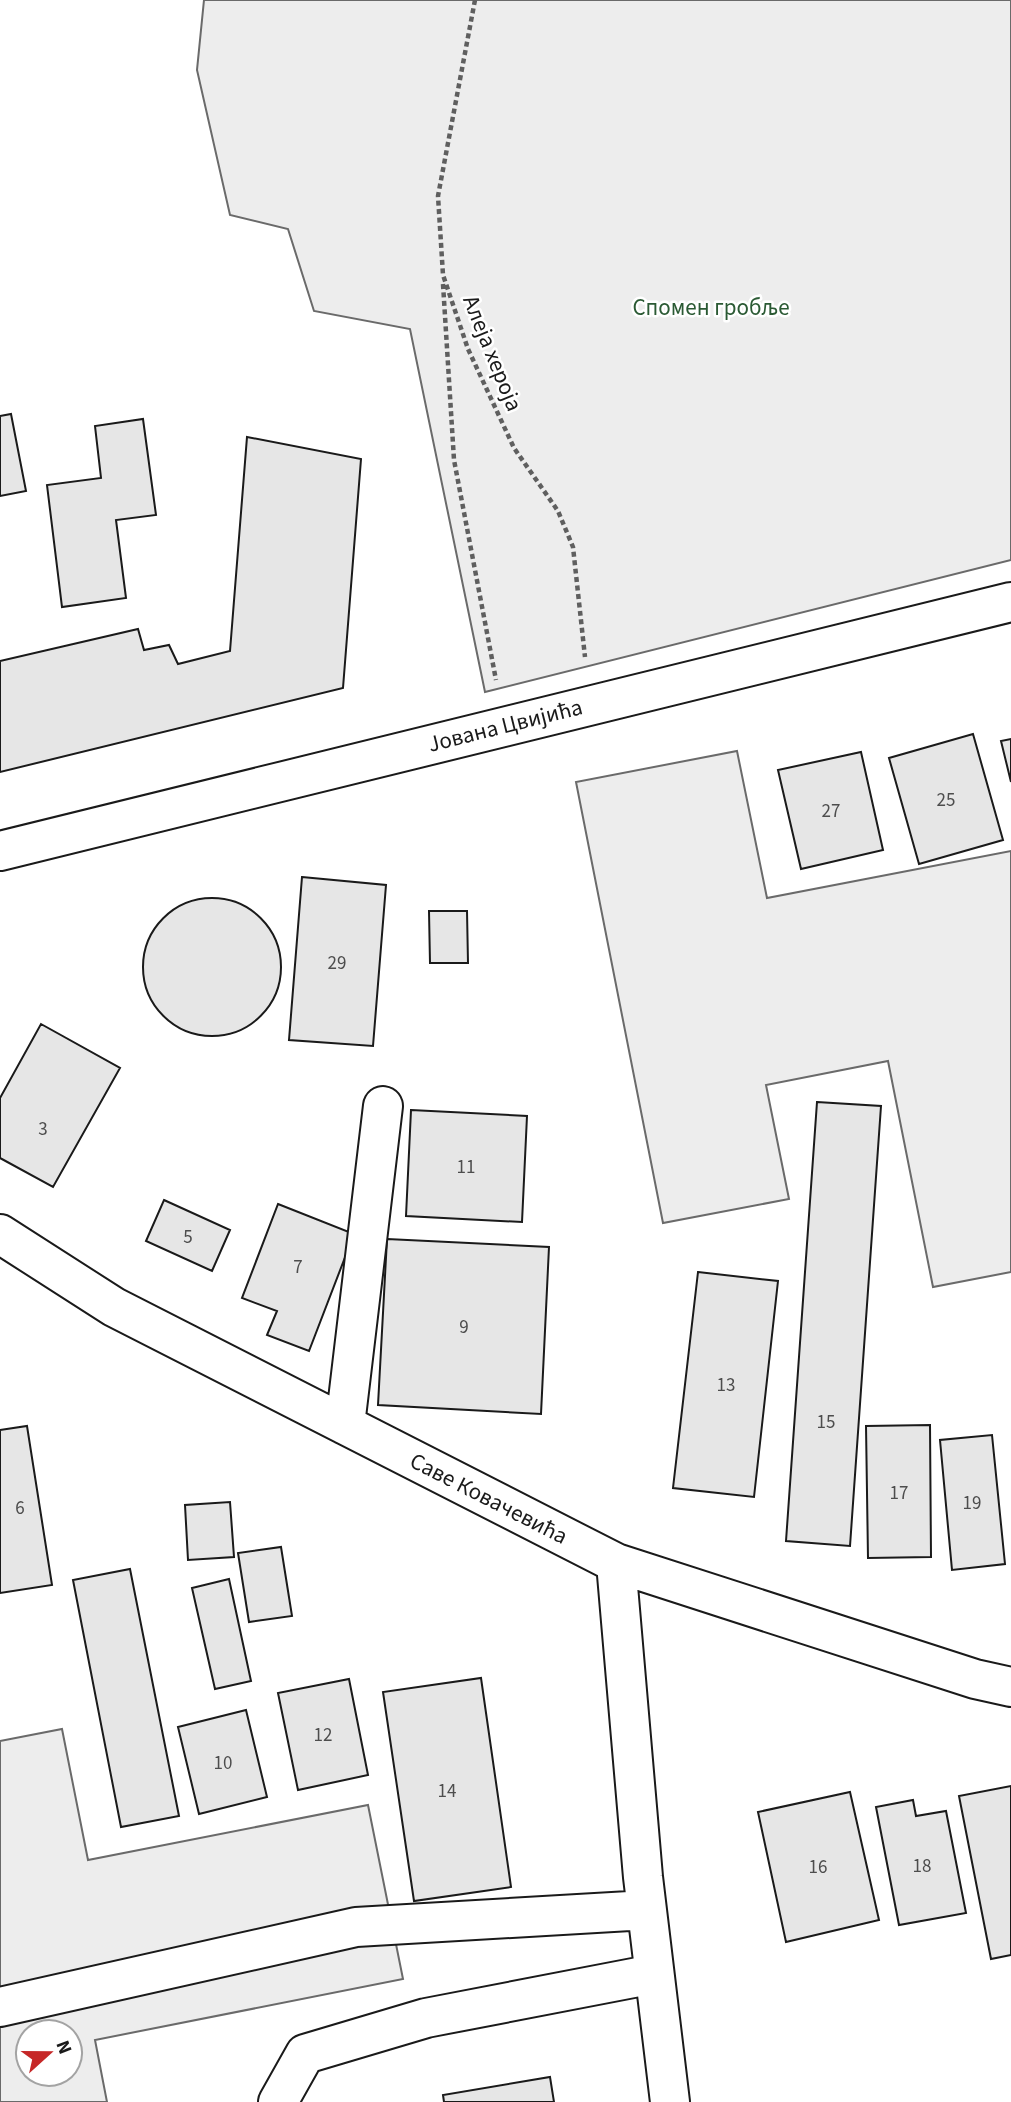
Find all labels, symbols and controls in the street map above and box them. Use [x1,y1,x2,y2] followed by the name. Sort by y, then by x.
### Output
[454,290,531,416] street label: Алеја хероја
[632,291,790,324] park label: Спомен гробље
[424,690,586,761] street label: Јована Цвијића
[937,787,955,814] house number: 25
[822,798,840,825] house number: 27
[328,950,346,977] house number: 29
[38,1116,48,1143] house number: 3
[457,1154,475,1181] house number: 11
[183,1224,193,1251] house number: 5
[293,1254,303,1281] house number: 7
[459,1314,469,1341] house number: 9
[717,1372,735,1399] house number: 13
[817,1409,835,1436] house number: 15
[404,1444,573,1552] street label: Саве Ковачевића
[890,1480,908,1507] house number: 17
[963,1490,981,1517] house number: 19
[15,1495,25,1522] house number: 6
[314,1722,332,1749] house number: 12
[214,1750,232,1777] house number: 10
[438,1778,456,1805] house number: 14
[913,1853,931,1880] house number: 18
[809,1854,827,1881] house number: 16
[14,2018,84,2088] north arrow
[49,2037,78,2058] text: N

